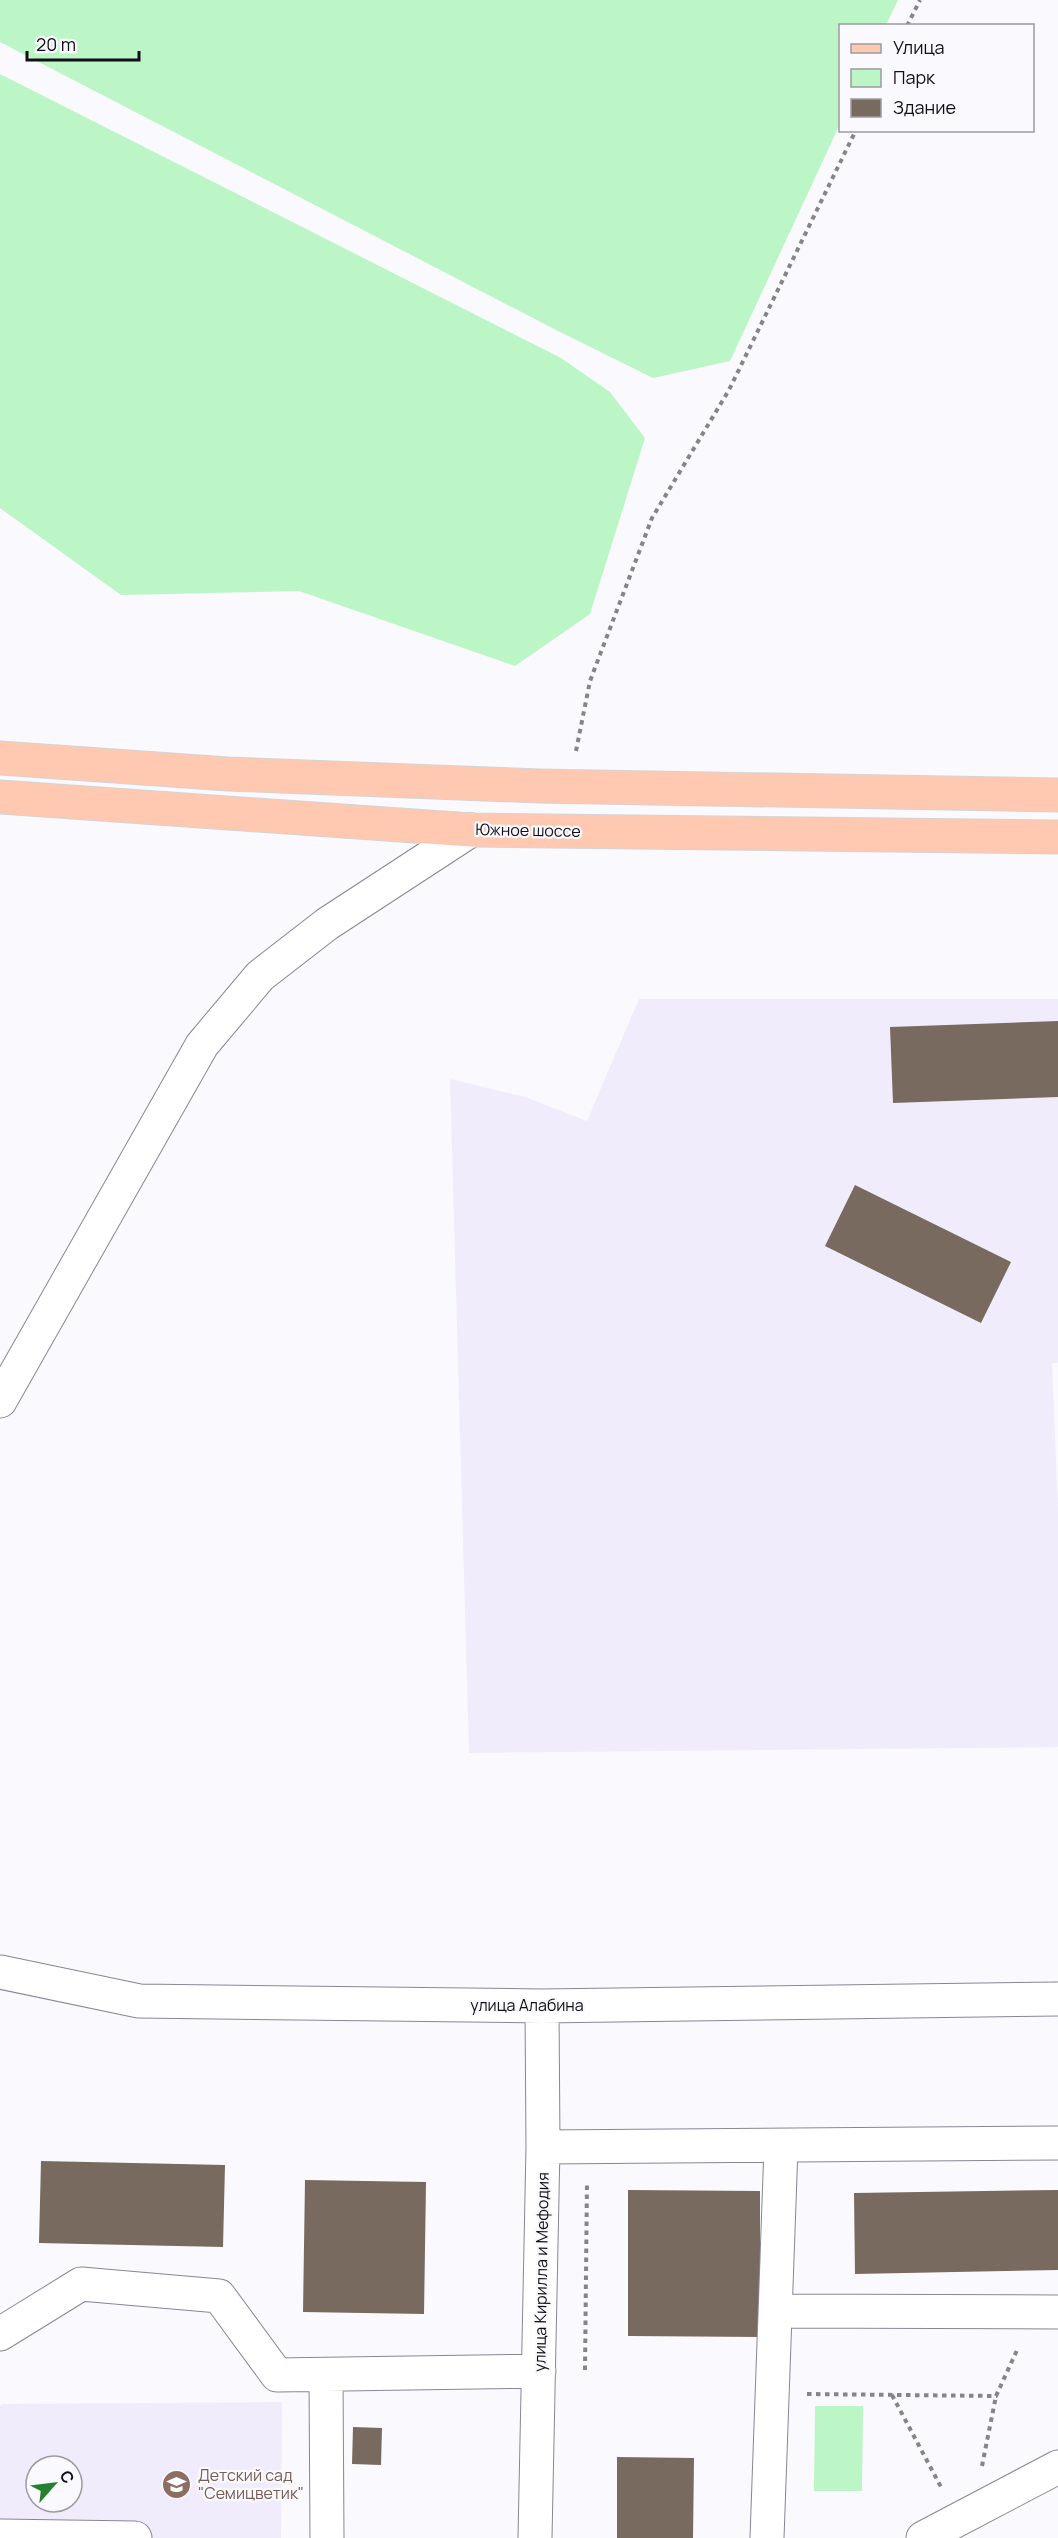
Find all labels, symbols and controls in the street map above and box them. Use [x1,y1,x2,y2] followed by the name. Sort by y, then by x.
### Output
[27,24,140,62] scale bar
[839,24,1034,132] legend
[36,32,76,56] text: 20 m
[893,35,945,59] text: Улица
[893,65,936,89] text: Парк
[893,95,956,119] text: Здание
[475,818,581,842] street label: Южное шоссе
[470,1994,584,2016] street label: улица Алабина
[528,2172,554,2372] street label: улица Кирилла и Мефодия
[24,2454,84,2514] north arrow
[198,2464,304,2504] place label: Детский сад "Семицветик"
[55,2467,80,2487] text: С
[161,2468,193,2500] school or university icon: Детский сад "Семицветик"

